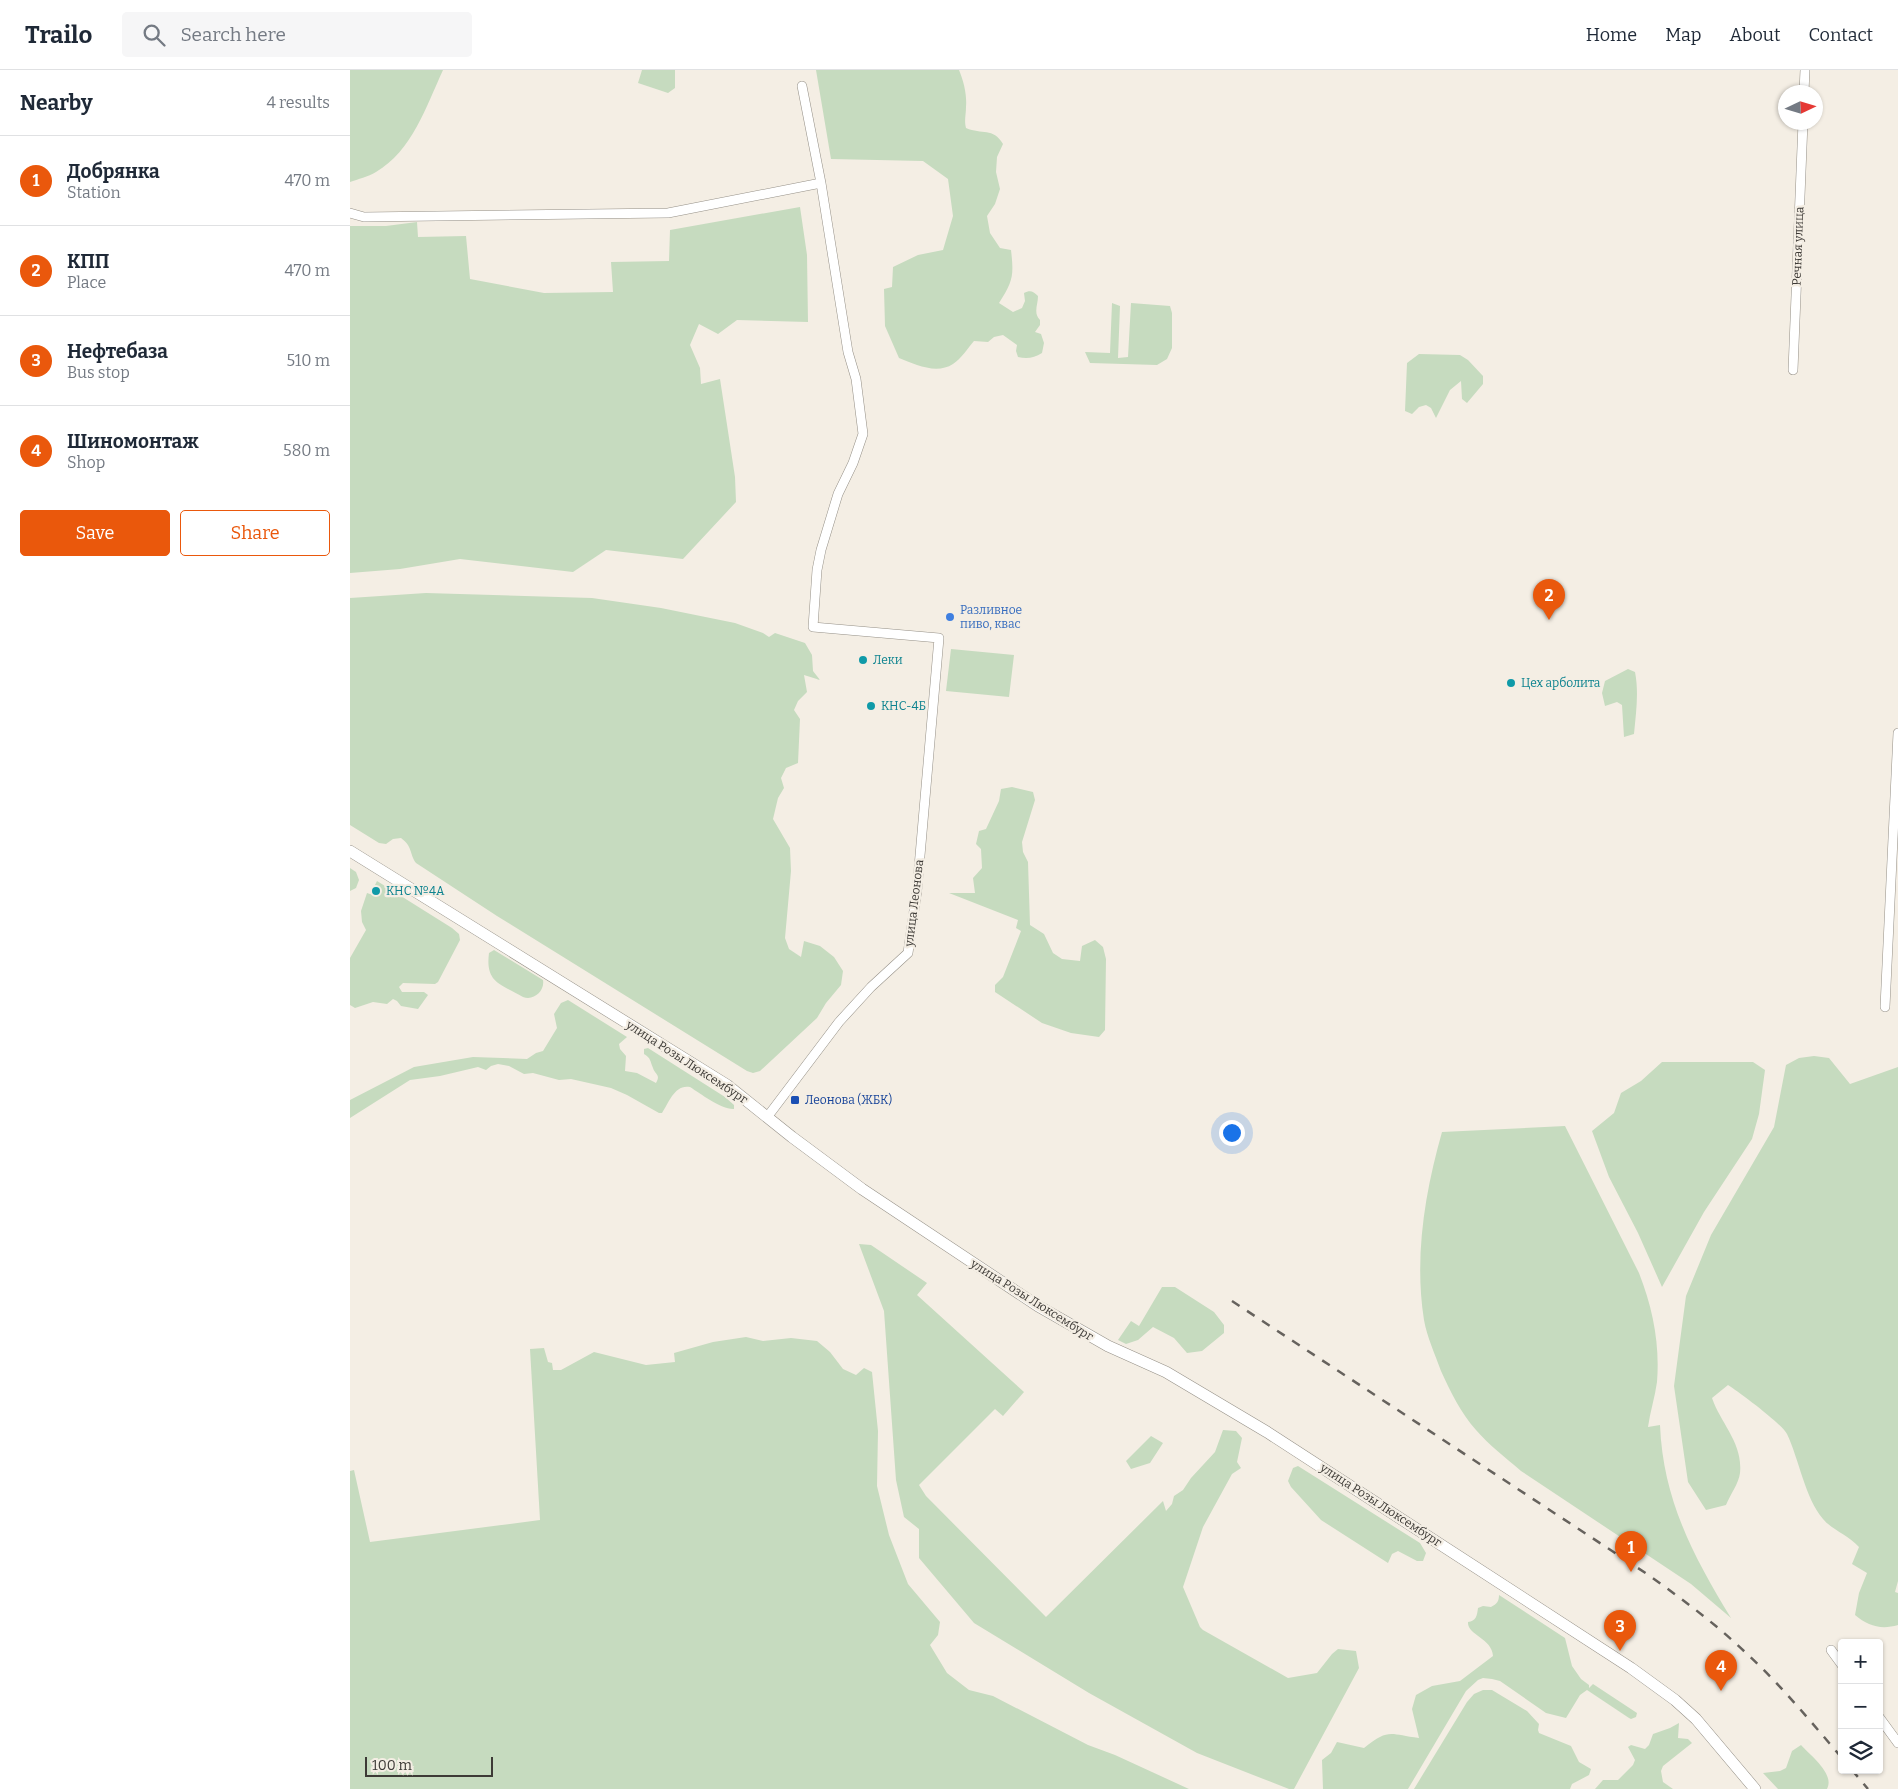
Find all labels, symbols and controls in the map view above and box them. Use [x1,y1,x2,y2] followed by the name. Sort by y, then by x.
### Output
[122,12,472,57] search box
[25,21,92,49] text: Trailo
[140,21,168,49] icon: search
[180,23,286,46] text: Search here
[1586,24,1637,46] text: Home
[1665,24,1701,46] text: Map
[1729,24,1780,46] text: About
[1808,24,1873,46] text: Contact
[1778,85,1823,130] north arrow
[20,90,93,116] text: Nearby
[267,93,330,112] text: 4 results
[67,160,160,183] text: Добрянка
[33,171,39,190] text: 1
[284,171,330,190] text: 470 m
[67,183,121,202] text: Station
[1790,206,1806,286] street label: Речная улица
[67,250,110,273] text: КПП
[31,261,41,280] text: 2
[284,261,330,280] text: 470 m
[67,273,106,292] text: Place
[67,340,168,363] text: Нефтебаза
[31,351,41,370] text: 3
[286,351,330,370] text: 510 m
[67,363,130,382] text: Bus stop
[67,430,199,453] text: Шинoмонтаж
[31,441,41,460] text: 4
[283,441,330,460] text: 580 m
[67,453,105,472] text: Shop
[20,510,170,556] button: Save
[180,510,330,556] button: Share
[1533,579,1565,620] pin: 2
[960,603,1022,631] place label: Разливное пиво, квас
[944,611,956,623] marker: Разливное пиво, квас
[873,653,903,667] place label: Леки
[857,654,869,666] marker: Леки
[1521,676,1601,690] place label: Цех арболита
[1505,677,1517,689] marker: Цех арболита
[881,699,926,713] place label: КНС-4Б
[865,700,877,712] marker: КНС-4Б
[902,858,926,948] street label: улица Леонова
[386,884,445,898] place label: КНС №4А
[370,885,382,897] marker: КНС №4А
[623,1017,751,1107] street label: улица Розы Люксембург
[805,1092,893,1107] place label: Леонова (ЖБК)
[789,1094,801,1106] marker: Леонова (ЖБК)
[1219,1120,1245,1146] your location
[967,1256,1096,1344] street label: улица Розы Люксембург
[1317,1460,1445,1550] street label: улица Розы Люксембург
[1615,1531,1647,1572] pin: 1
[1604,1610,1636,1651] pin: 3
[1838,1639,1883,1774] map controls
[1838,1639,1883,1684] button: +
[1705,1650,1737,1691] pin: 4
[1838,1684,1883,1729] button: −
[1838,1729,1883,1774] button: layers
[365,1754,492,1777] scale bar
[372,1757,412,1774] text: 100 m

